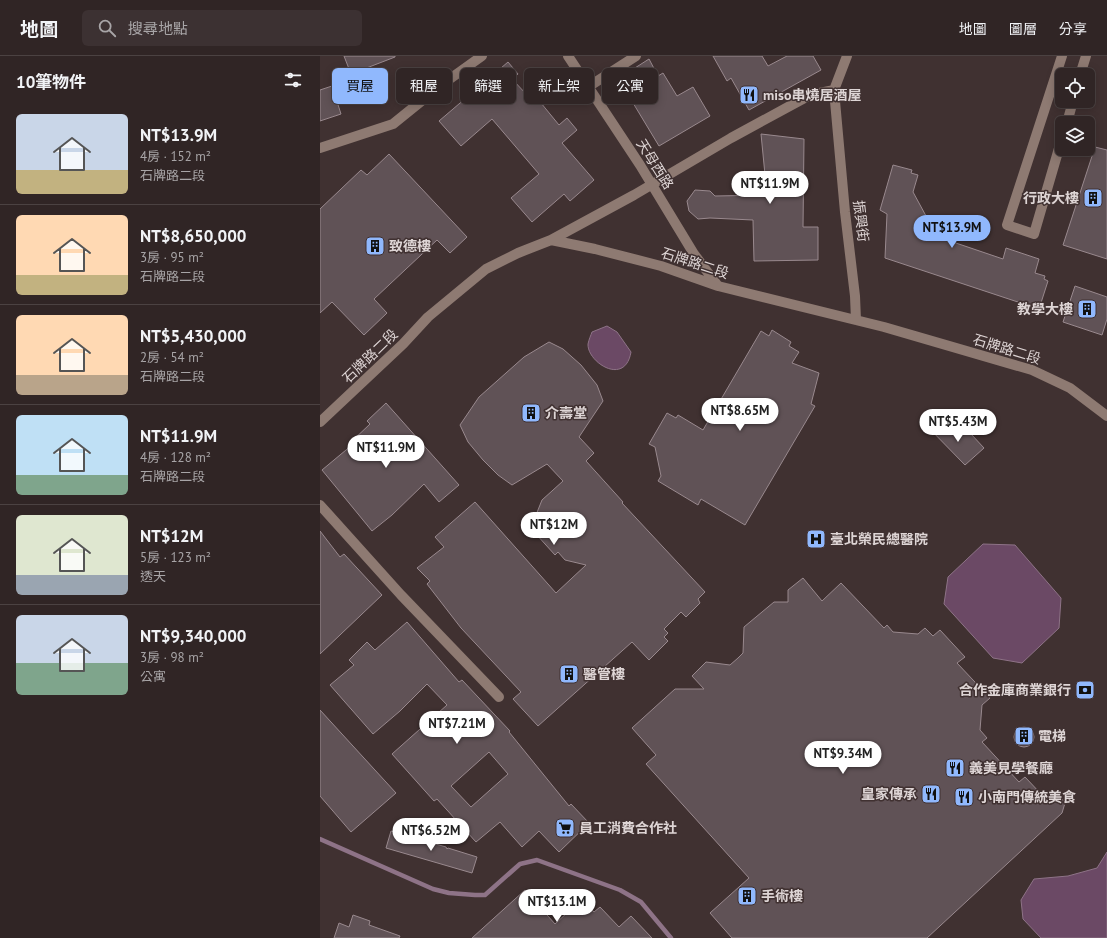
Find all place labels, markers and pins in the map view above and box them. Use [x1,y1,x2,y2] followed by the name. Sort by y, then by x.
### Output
[738,84,760,106] restaurant icon: miso串燒居酒屋
[763,86,861,104] place label: miso串燒居酒屋
[729,171,811,205] pin: NT$11.9M
[1082,187,1104,209] building icon: 行政大樓
[1023,189,1079,207] place label: 行政大樓
[911,215,993,249] pin: NT$13.9M
[364,235,386,257] building icon: 致德樓
[389,237,431,255] place label: 致德樓
[1076,298,1098,320] building icon: 教學大樓
[1017,300,1073,318] place label: 教學大樓
[699,398,781,432] pin: NT$8.65M
[520,402,542,424] building icon: 介壽堂
[545,404,587,422] place label: 介壽堂
[917,409,999,443] pin: NT$5.43M
[345,435,427,469] pin: NT$11.9M
[521,512,587,546] pin: NT$12M
[805,528,827,550] hospital icon: 臺北榮民總醫院
[830,530,928,548] place label: 臺北榮民總醫院
[558,663,580,685] building icon: 醫管樓
[583,665,625,683] place label: 醫管樓
[1074,679,1096,701] bank icon: 合作金庫商業銀行
[959,681,1071,699] place label: 合作金庫商業銀行
[416,711,498,745] pin: NT$7.21M
[1013,725,1035,747] building icon: 電梯
[1038,727,1066,745] place label: 電梯
[802,741,884,775] pin: NT$9.34M
[944,757,966,779] restaurant icon: 義美見學餐廳
[969,759,1053,777] place label: 義美見學餐廳
[920,783,942,805] restaurant icon: 皇家傳承
[861,785,917,803] place label: 皇家傳承
[953,786,975,808] restaurant icon: 小南門傳統美食
[978,788,1076,806] place label: 小南門傳統美食
[554,817,576,839] supermarket icon: 員工消費合作社
[390,818,472,852] pin: NT$6.52M
[579,819,677,837] place label: 員工消費合作社
[736,885,758,907] building icon: 手術樓
[761,887,803,905] place label: 手術樓
[516,889,598,923] pin: NT$13.1M

